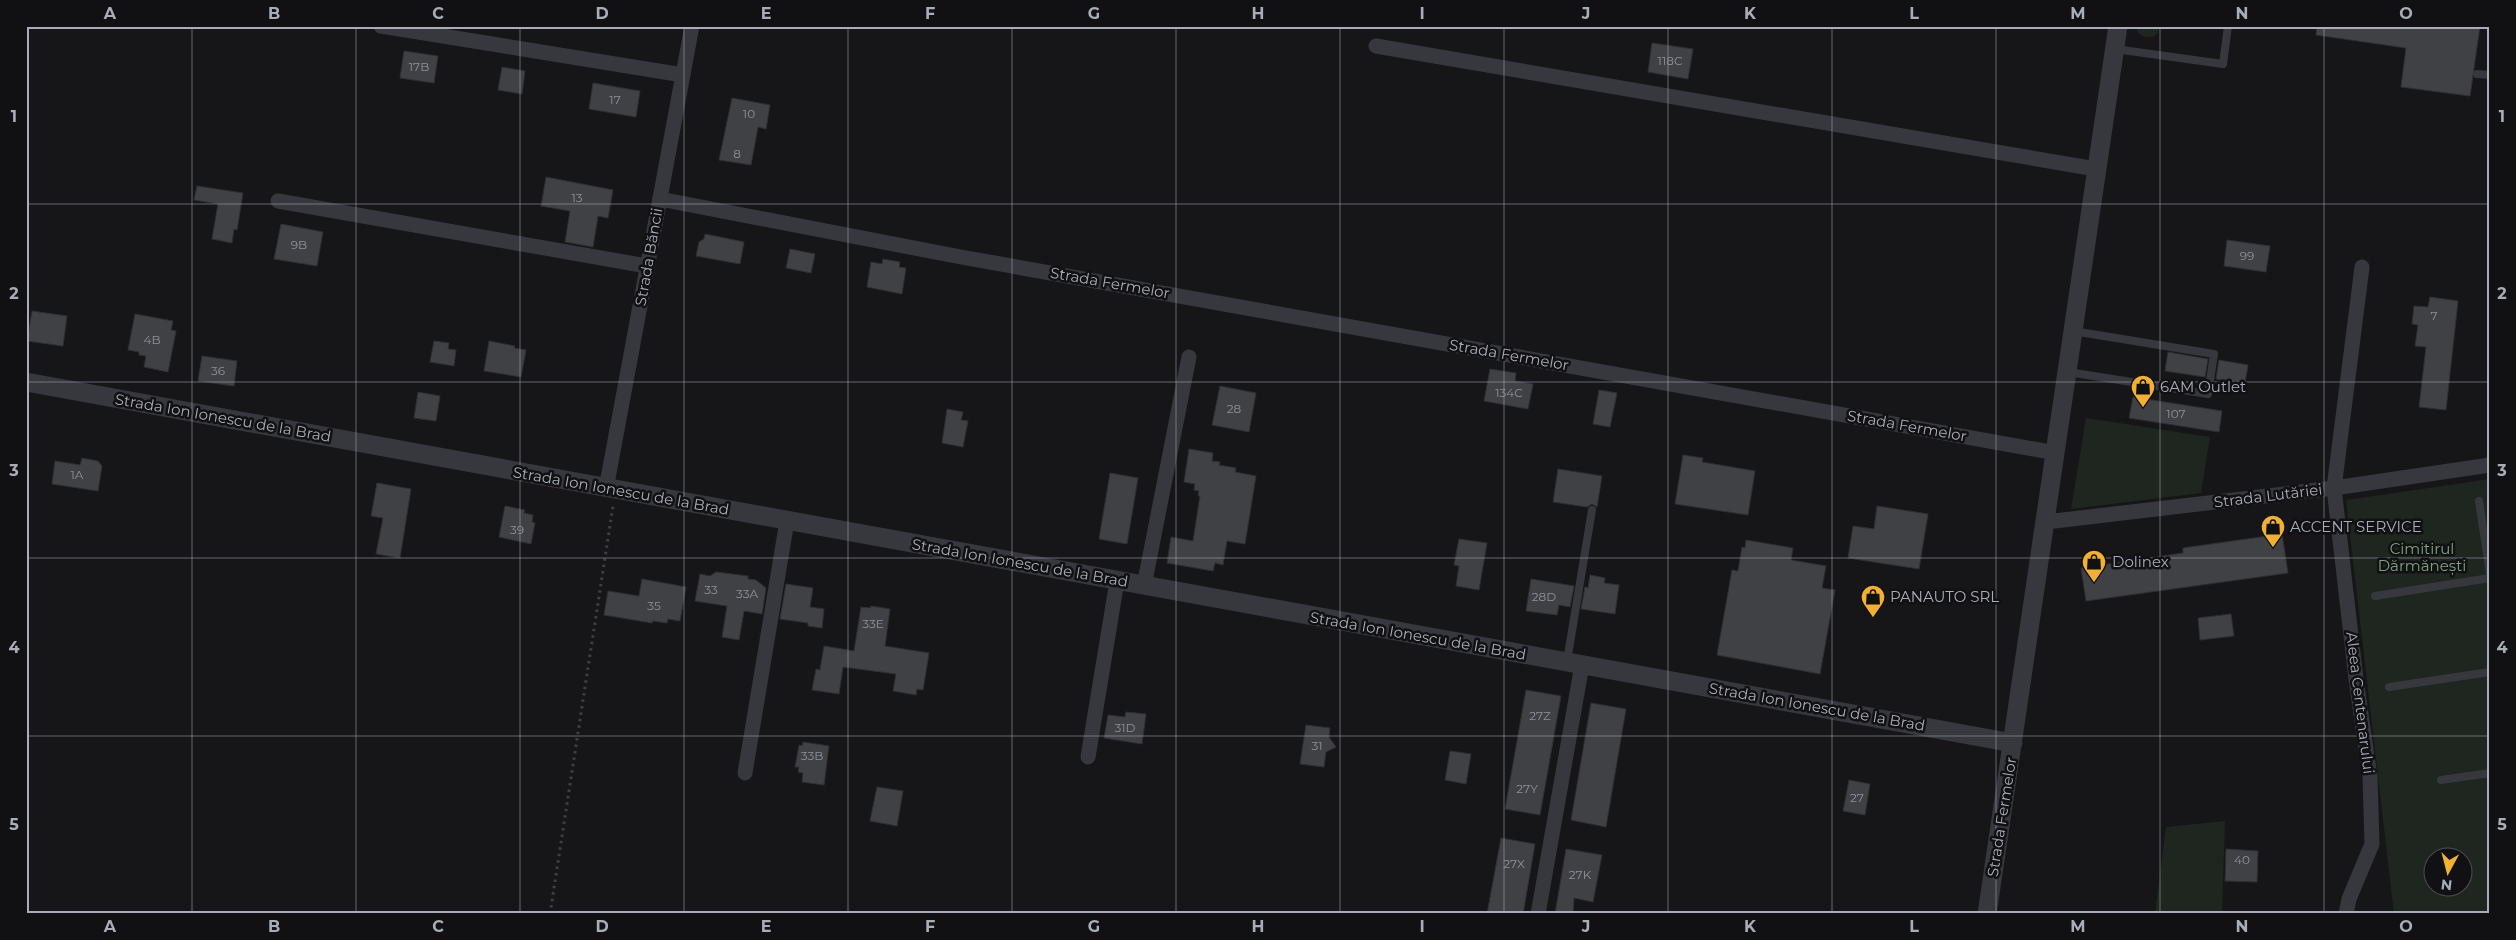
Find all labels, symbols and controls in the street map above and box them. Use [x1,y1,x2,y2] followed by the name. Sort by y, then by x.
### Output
[103,4,117,23] text: A
[268,4,280,23] text: B
[432,4,444,23] text: C
[595,4,609,23] text: D
[761,4,771,23] text: E
[925,4,935,23] text: F
[1088,4,1100,23] text: G
[1252,4,1264,23] text: H
[1419,4,1425,23] text: I
[1581,4,1590,23] text: J
[1744,4,1757,23] text: K
[1909,4,1919,23] text: L
[2070,4,2086,23] text: M
[2236,4,2248,23] text: N
[2399,4,2413,23] text: O
[1658,53,1683,68] house number: 118C
[409,59,429,74] house number: 17B
[609,92,621,107] house number: 17
[743,106,755,121] house number: 10
[11,107,17,126] text: 1
[2499,107,2505,126] text: 1
[733,146,741,161] house number: 8
[571,190,583,205] house number: 13
[631,206,666,307] street label: Strada Băncii
[291,237,307,252] house number: 9B
[2240,248,2254,263] house number: 99
[1049,263,1171,302] street label: Strada Fermelor
[9,284,19,303] text: 2
[2497,284,2507,303] text: 2
[2430,308,2438,323] house number: 7
[144,332,160,347] house number: 4B
[1448,335,1570,374] street label: Strada Fermelor
[211,363,225,378] house number: 36
[2130,374,2156,408] shop icon: 6AM Outlet
[2160,377,2246,396] place label: 6AM Outlet
[1495,385,1523,400] house number: 134C
[114,389,333,446] street label: Strada Ion Ionescu de la Brad
[1227,401,1242,416] house number: 28
[1846,406,1968,445] street label: Strada Fermelor
[2166,406,2186,421] house number: 107
[8,461,19,480] text: 3
[2496,461,2507,480] text: 3
[512,462,731,519] street label: Strada Ion Ionescu de la Brad
[71,467,84,482] house number: 1A
[2213,479,2323,512] street label: Strada Lutăriei
[2260,514,2286,548] shop icon: ACCENT SERVICE
[2290,517,2422,536] place label: ACCENT SERVICE
[510,522,524,537] house number: 39
[911,534,1130,591] street label: Strada Ion Ionescu de la Brad
[2378,539,2466,576] park label: Cimitirul Dărmănești
[2081,549,2107,583] shop icon: Dolinex
[2112,552,2169,571] place label: Dolinex
[704,582,718,597] house number: 33
[1860,584,1886,618] shop icon: PANAUTO SRL
[736,586,758,601] house number: 33A
[1890,587,1999,606] place label: PANAUTO SRL
[1532,589,1556,604] house number: 28D
[647,598,661,613] house number: 35
[1309,607,1528,664] street label: Strada Ion Ionescu de la Brad
[862,616,884,631] house number: 33E
[2342,631,2379,775] street label: Aleea Centenarului
[8,638,20,657] text: 4
[2496,638,2508,657] text: 4
[1708,678,1927,735] street label: Strada Ion Ionescu de la Brad
[1529,708,1551,723] house number: 27Z
[1114,720,1136,735] house number: 31D
[1311,738,1323,753] house number: 31
[801,748,823,763] house number: 33B
[1983,756,2020,878] street label: Strada Fermelor
[1516,781,1538,796] house number: 27Y
[1850,790,1864,805] house number: 27
[9,815,19,834] text: 5
[2497,815,2507,834] text: 5
[2424,848,2474,898] north arrow
[2234,852,2250,867] house number: 40
[1503,856,1525,871] house number: 27X
[1569,867,1592,882] house number: 27K
[2440,875,2453,895] text: N
[103,917,117,936] text: A
[268,917,280,936] text: B
[432,917,444,936] text: C
[595,917,609,936] text: D
[761,917,771,936] text: E
[925,917,935,936] text: F
[1088,917,1100,936] text: G
[1252,917,1264,936] text: H
[1419,917,1425,936] text: I
[1581,917,1590,936] text: J
[1744,917,1757,936] text: K
[1909,917,1919,936] text: L
[2070,917,2086,936] text: M
[2236,917,2248,936] text: N
[2399,917,2413,936] text: O

